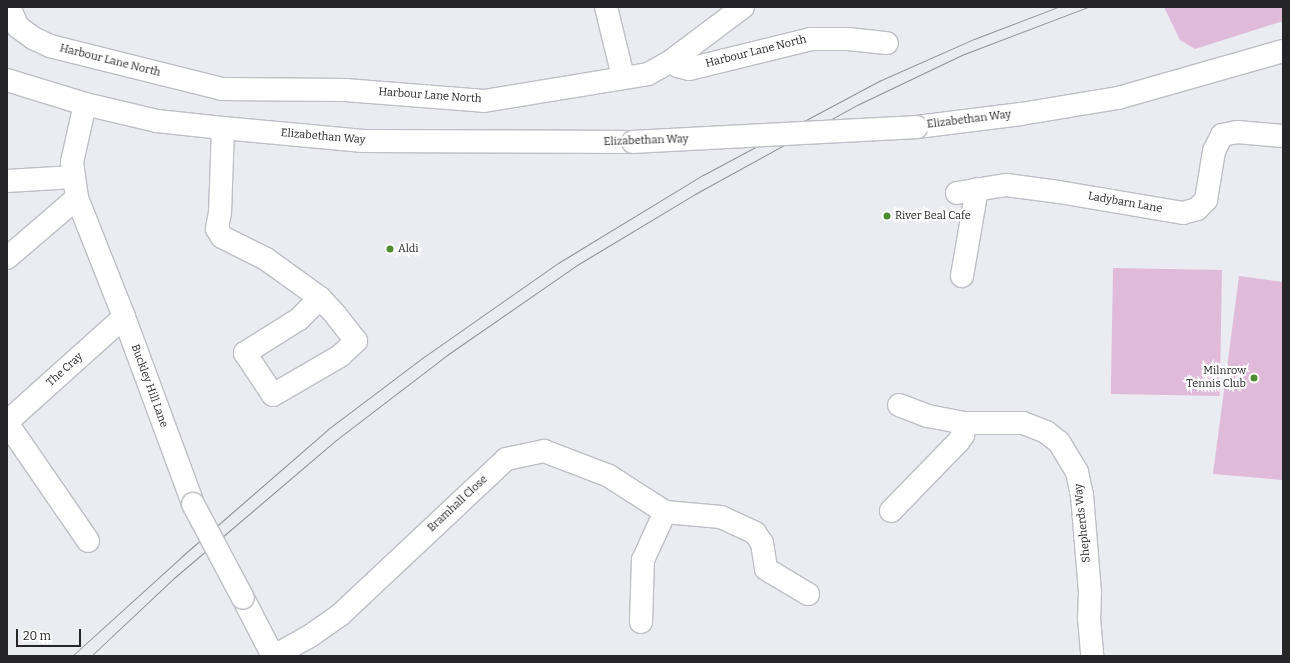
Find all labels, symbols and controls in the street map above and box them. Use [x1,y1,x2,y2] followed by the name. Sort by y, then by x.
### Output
[704,33,808,71] street label: Harbour Lane North
[58,42,162,80] street label: Harbour Lane North
[378,86,482,106] street label: Harbour Lane North
[926,108,1012,132] street label: Elizabethan Way
[280,127,366,147] street label: Elizabethan Way
[603,133,689,149] street label: Elizabethan Way
[1087,190,1163,216] street label: Ladybarn Lane
[895,209,971,223] place label: River Beal Cafe
[882,211,892,221] marker: River Beal Cafe
[398,242,419,256] place label: Aldi
[385,244,395,254] marker: Aldi
[128,343,170,429] street label: Buckley Hill Lane
[44,350,86,390] street label: The Cray
[1186,365,1246,391] place label: Milnrow Tennis Club
[1249,373,1259,383] marker: Milnrow Tennis Club
[425,473,491,535] street label: Bramhall Close
[1072,483,1094,563] street label: Shepherds Way
[18,621,83,647] scale bar
[23,629,51,643] text: 20 m

